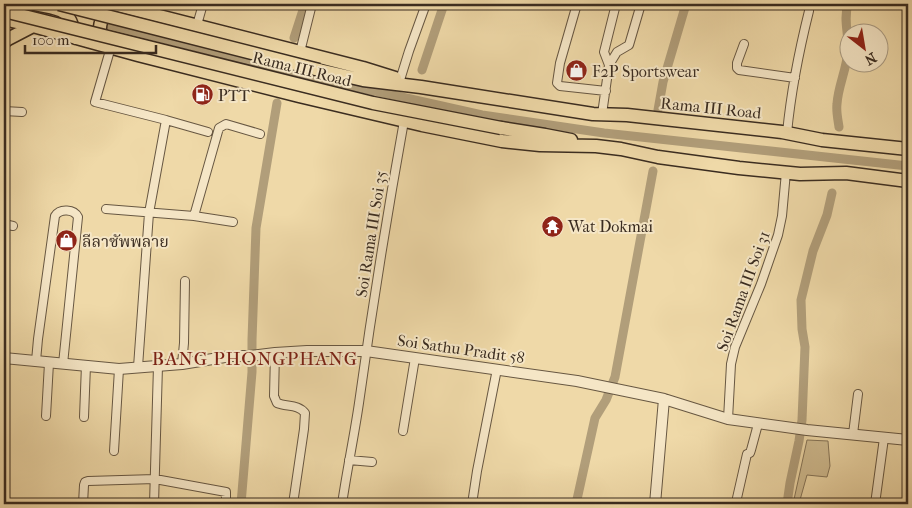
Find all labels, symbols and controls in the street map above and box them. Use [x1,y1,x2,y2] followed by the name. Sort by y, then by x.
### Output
[25,22,156,54] scale bar
[840,22,890,72] north arrow
[32,31,70,49] text: 100 m
[251,48,354,91] street label: Rama III Road
[861,49,879,69] text: N
[564,59,588,83] shop icon: F2P Sportswear
[592,62,699,81] place label: F2P Sportswear
[190,83,214,107] fuel station icon: PTT
[218,86,250,105] place label: PTT
[660,93,763,123] street label: Rama III Road
[352,169,390,299] street label: Soi Rama III Soi 35
[540,214,564,238] temple icon: Wat Dokmai
[567,217,653,236] place label: Wat Dokmai
[712,228,774,354] street label: Soi Rama III Soi 31
[54,229,78,253] shop icon: ลีลาซัพพลาย
[82,232,169,251] place label: ลีลาซัพพลาย
[396,331,526,367] street label: Soi Sathu Pradit 58
[152,348,358,370] district label: BANG PHONGPHANG

